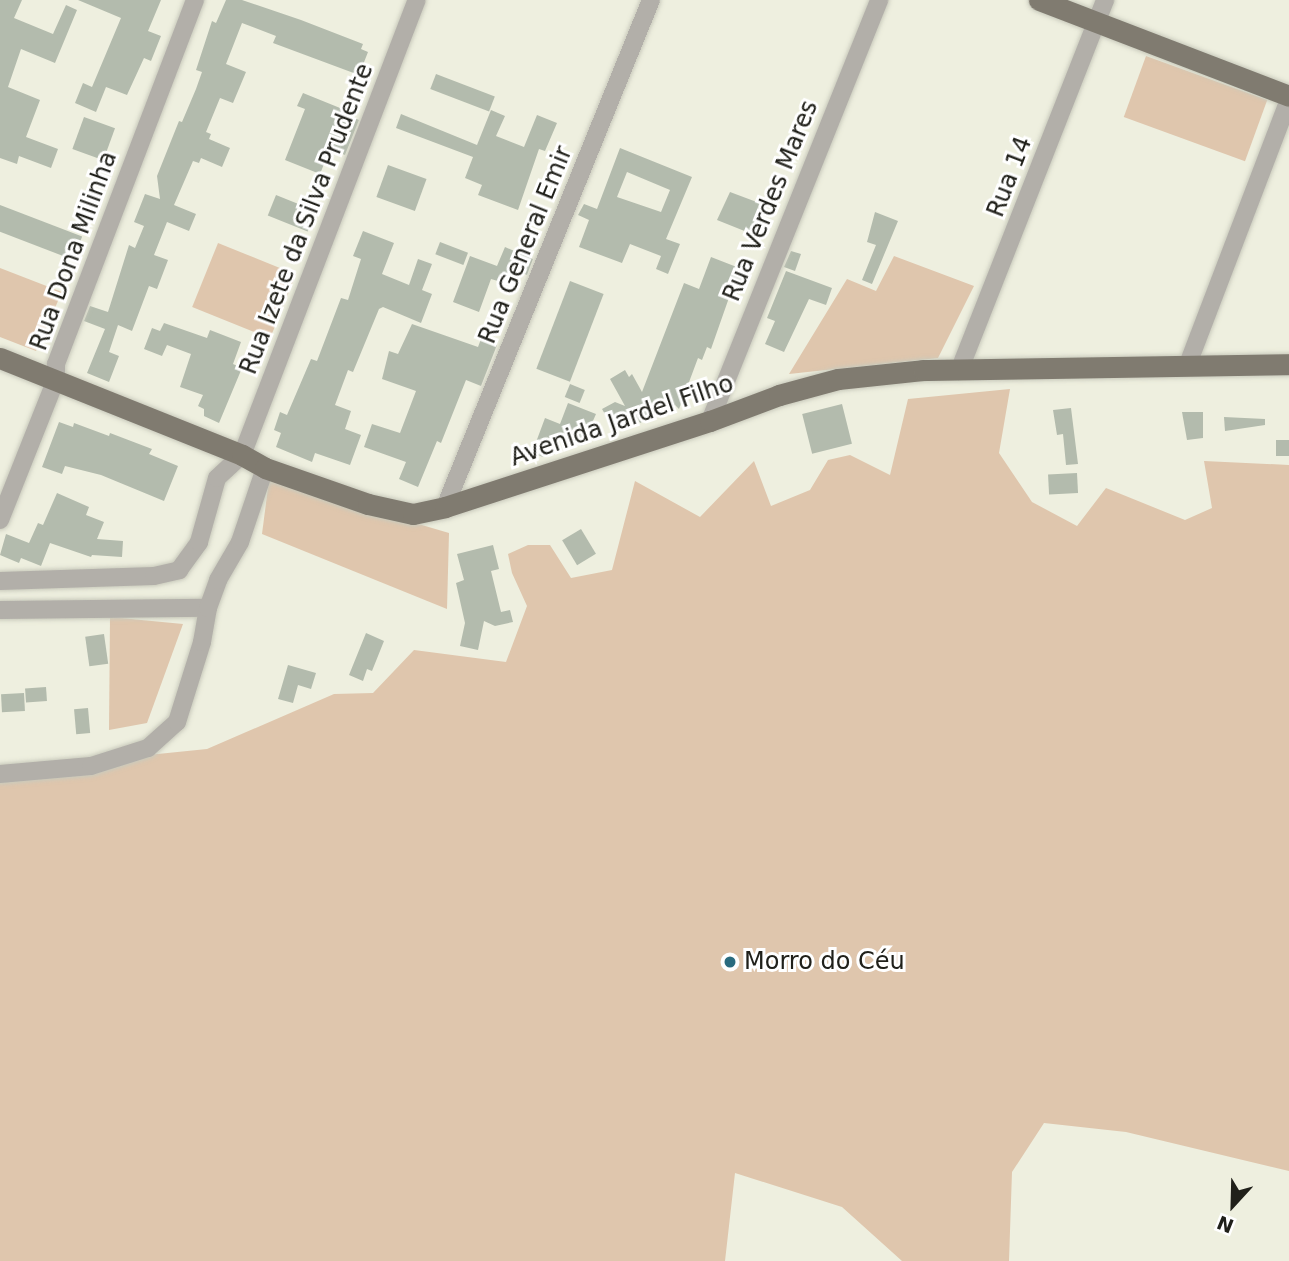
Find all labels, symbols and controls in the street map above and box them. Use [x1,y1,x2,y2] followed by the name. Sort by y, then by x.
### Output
[234,60,380,378] street label: Rua Izete da Silva Prudente
[718,96,824,306] street label: Rua Verdes Mares
[982,133,1038,221] street label: Rua 14
[473,142,579,348] street label: Rua General Emir
[25,148,123,354] street label: Rua Dona Milinha
[507,369,737,473] street label: Avenida Jardel Filho
[744,948,905,976] place label: Morro do Céu
[722,954,738,970] marker: Morro do Céu
[1198,1170,1268,1240] north arrow
[1214,1211,1237,1238] text: N

